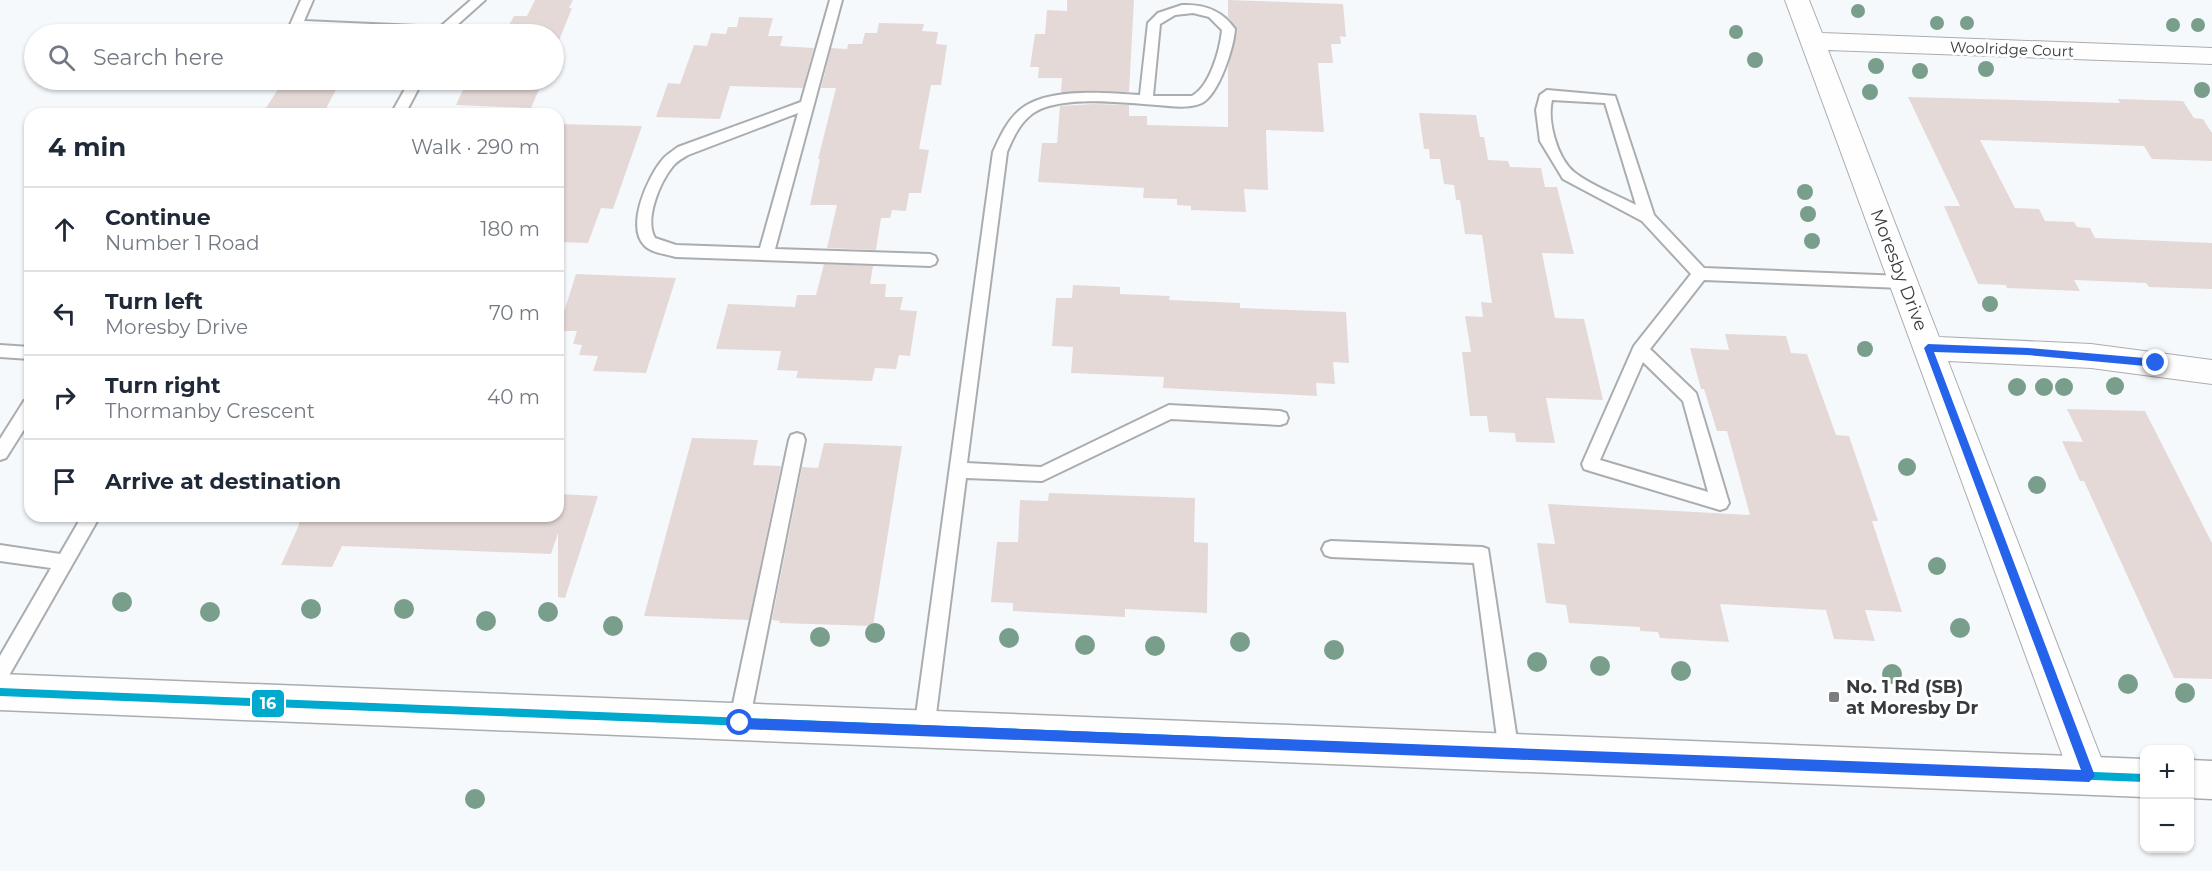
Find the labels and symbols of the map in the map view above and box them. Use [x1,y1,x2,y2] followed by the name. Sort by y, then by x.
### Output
[1950,37,2074,61] street label: Woolridge Court
[1866,206,1932,334] street label: Moresby Drive
[2142,349,2168,375] route end
[1846,676,1978,719] place label: No. 1 Rd (SB) at Moresby Dr
[251,689,285,718] line badge: 16
[1827,690,1841,704] marker: No. 1 Rd (SB) at Moresby Dr
[260,694,276,713] text: 16
[726,709,752,735] route start

